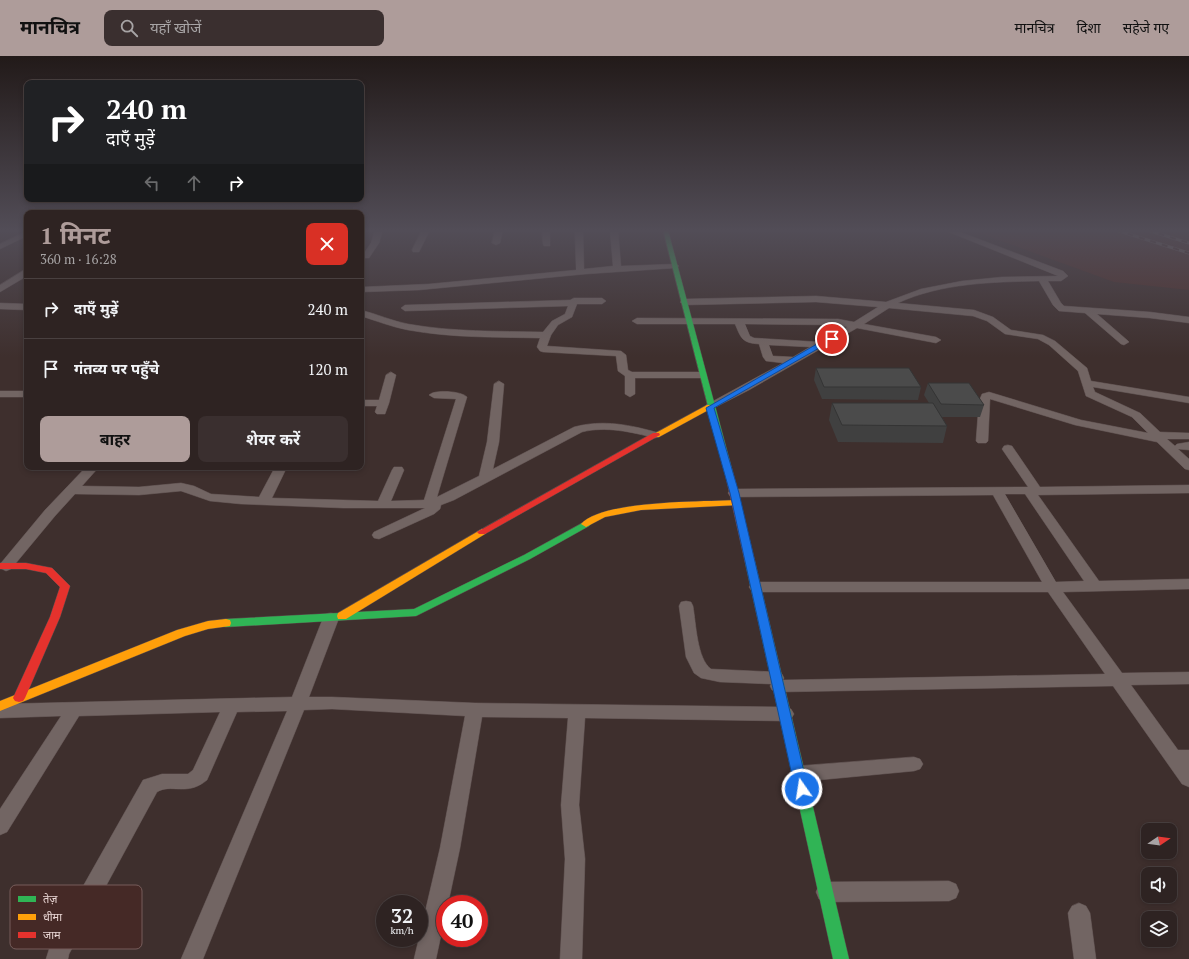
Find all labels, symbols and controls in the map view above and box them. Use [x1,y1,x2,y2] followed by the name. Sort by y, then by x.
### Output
[104,10,384,46] search box
[20,14,80,39] text: मानचित्र
[118,17,140,39] icon: search
[150,17,201,37] text: यहाँ खोजें
[1014,18,1054,37] text: मानचित्र
[1076,18,1101,37] text: दिशा
[1123,18,1169,37] text: सहेजे गए
[106,90,187,127] text: 240 m
[40,96,92,148] icon: right
[106,126,155,150] text: दाएँ मुड़ें
[141,172,163,194] icon: left
[183,172,205,194] icon: ahead
[225,172,247,194] icon: right
[40,219,110,251] text: 1 मिनट
[306,223,348,265] button: close
[40,250,117,268] text: 360 m · 16:28
[40,298,62,320] icon: right
[74,298,118,318] text: दाएँ मुड़ें
[307,299,348,319] text: 240 m
[815,322,849,356] pin
[821,328,843,350] icon: arrive
[40,358,62,380] icon: arrive
[74,358,159,378] text: गंतव्य पर पहुँचे
[307,359,348,379] text: 120 m
[40,416,190,462] button: बाहर
[198,416,348,462] button: शेयर करें
[781,768,823,810] position arrow
[1141,823,1177,859] north arrow
[1141,823,1177,947] map controls
[1141,867,1177,903] button: sound
[10,885,142,949] legend
[43,892,58,906] text: तेज़
[436,895,488,947] speed limit sign: 40
[391,902,413,929] text: 32
[43,910,62,924] text: धीमा
[1141,911,1177,947] button: layers
[390,924,414,937] text: km/h
[43,928,61,942] text: जाम

